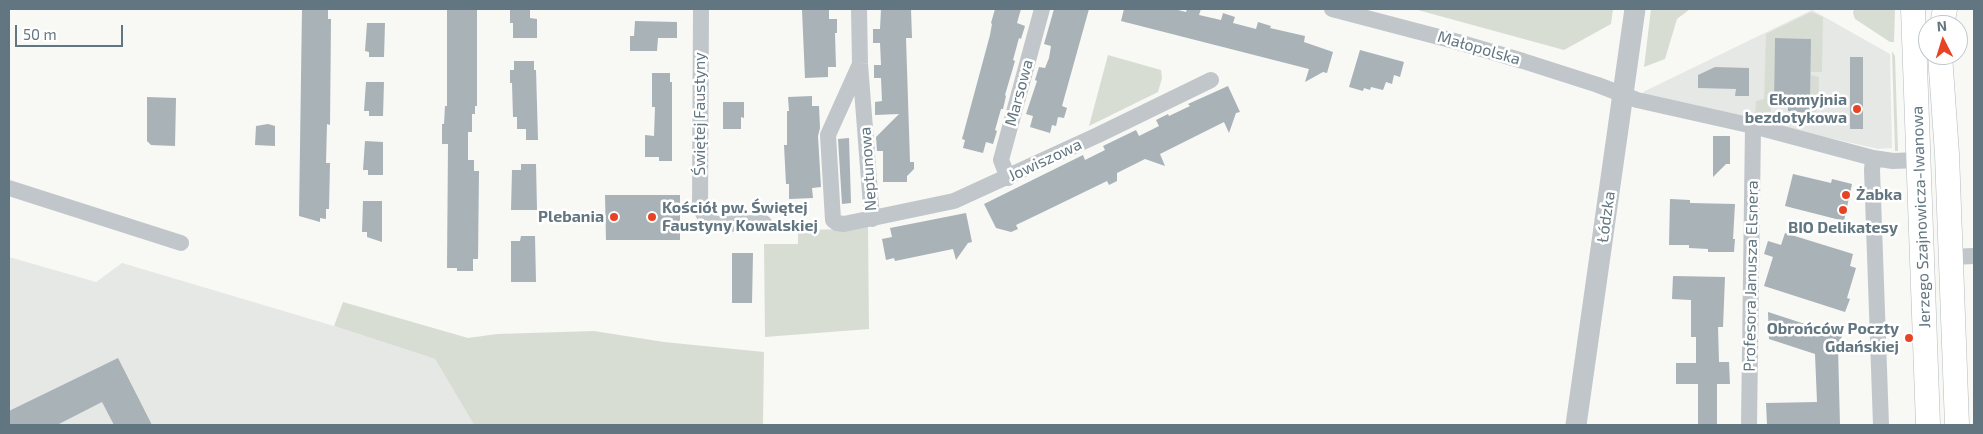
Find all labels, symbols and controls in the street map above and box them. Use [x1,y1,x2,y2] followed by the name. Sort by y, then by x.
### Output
[18,15,125,47] scale bar
[1918,15,1968,65] north arrow
[1936,17,1948,34] text: N
[23,25,57,43] text: 50 m
[1435,27,1523,69] street label: Małopolska
[690,52,710,176] street label: Świętej Faustyny
[1001,58,1037,128] street label: Marsowa
[1745,90,1847,128] place label: Ekomyjnia bezdotykowa
[1851,103,1863,115] marker: Ekomyjnia bezdotykowa
[1908,106,1934,328] street label: Jerzego Szajnowicza-Iwanowa
[855,126,881,212] street label: Neptunowa
[1005,135,1085,185] street label: Jowiszowa
[1740,180,1762,372] street label: Profesora Janusza Elsnera
[1856,185,1902,205] place label: Żabka
[1840,189,1852,201] marker: Żabka
[1593,190,1619,244] street label: Łódzka
[662,198,818,236] place label: Kościół pw. Świętej Faustyny Kowalskiej
[1837,204,1849,216] marker: BIO Delikatesy
[538,207,604,227] place label: Plebania
[608,211,620,223] marker: Plebania
[646,211,658,223] marker: Kościół pw. Świętej Faustyny Kowalskiej
[1788,218,1898,238] place label: BIO Delikatesy
[1767,319,1899,357] place label: Obrońców Poczty Gdańskiej
[1903,332,1915,344] marker: Obrońców Poczty Gdańskiej

